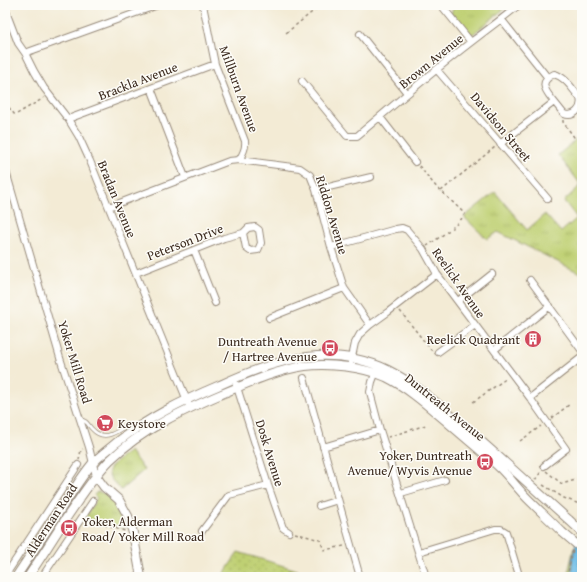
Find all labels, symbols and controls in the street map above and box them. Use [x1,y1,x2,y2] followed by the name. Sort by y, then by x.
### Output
[395,29,467,93] street label: Brown Avenue
[215,43,263,135] street label: Millburn Avenue
[96,57,180,105] street label: Brackla Avenue
[466,88,536,166] street label: Davidson Street
[93,157,141,241] street label: Bradan Avenue
[311,173,353,257] street label: Riddon Avenue
[144,219,226,265] street label: Peterson Drive
[428,244,490,322] street label: Reelick Avenue
[53,318,97,406] street label: Yoker Mill Road
[523,329,543,349] building icon: Reelick Quadrant
[427,330,520,349] place label: Reelick Quadrant
[218,332,317,366] place label: Duntreath Avenue / Hartree Avenue
[320,338,340,358] bus stop icon: Duntreath Avenue / Hartree Avenue
[401,368,489,446] street label: Duntreath Avenue
[95,413,115,433] supermarket icon: Keystore
[118,414,166,433] place label: Keystore
[251,417,289,489] street label: Dosk Avenue
[347,446,473,480] place label: Yoker, Duntreath Avenue/ Wyvis Avenue
[475,452,495,472] bus stop icon: Yoker, Duntreath Avenue/ Wyvis Avenue
[20,480,82,560] street label: Alderman Road
[82,512,204,546] place label: Yoker, Alderman Road/ Yoker Mill Road
[59,518,79,538] bus stop icon: Yoker, Alderman Road/ Yoker Mill Road

